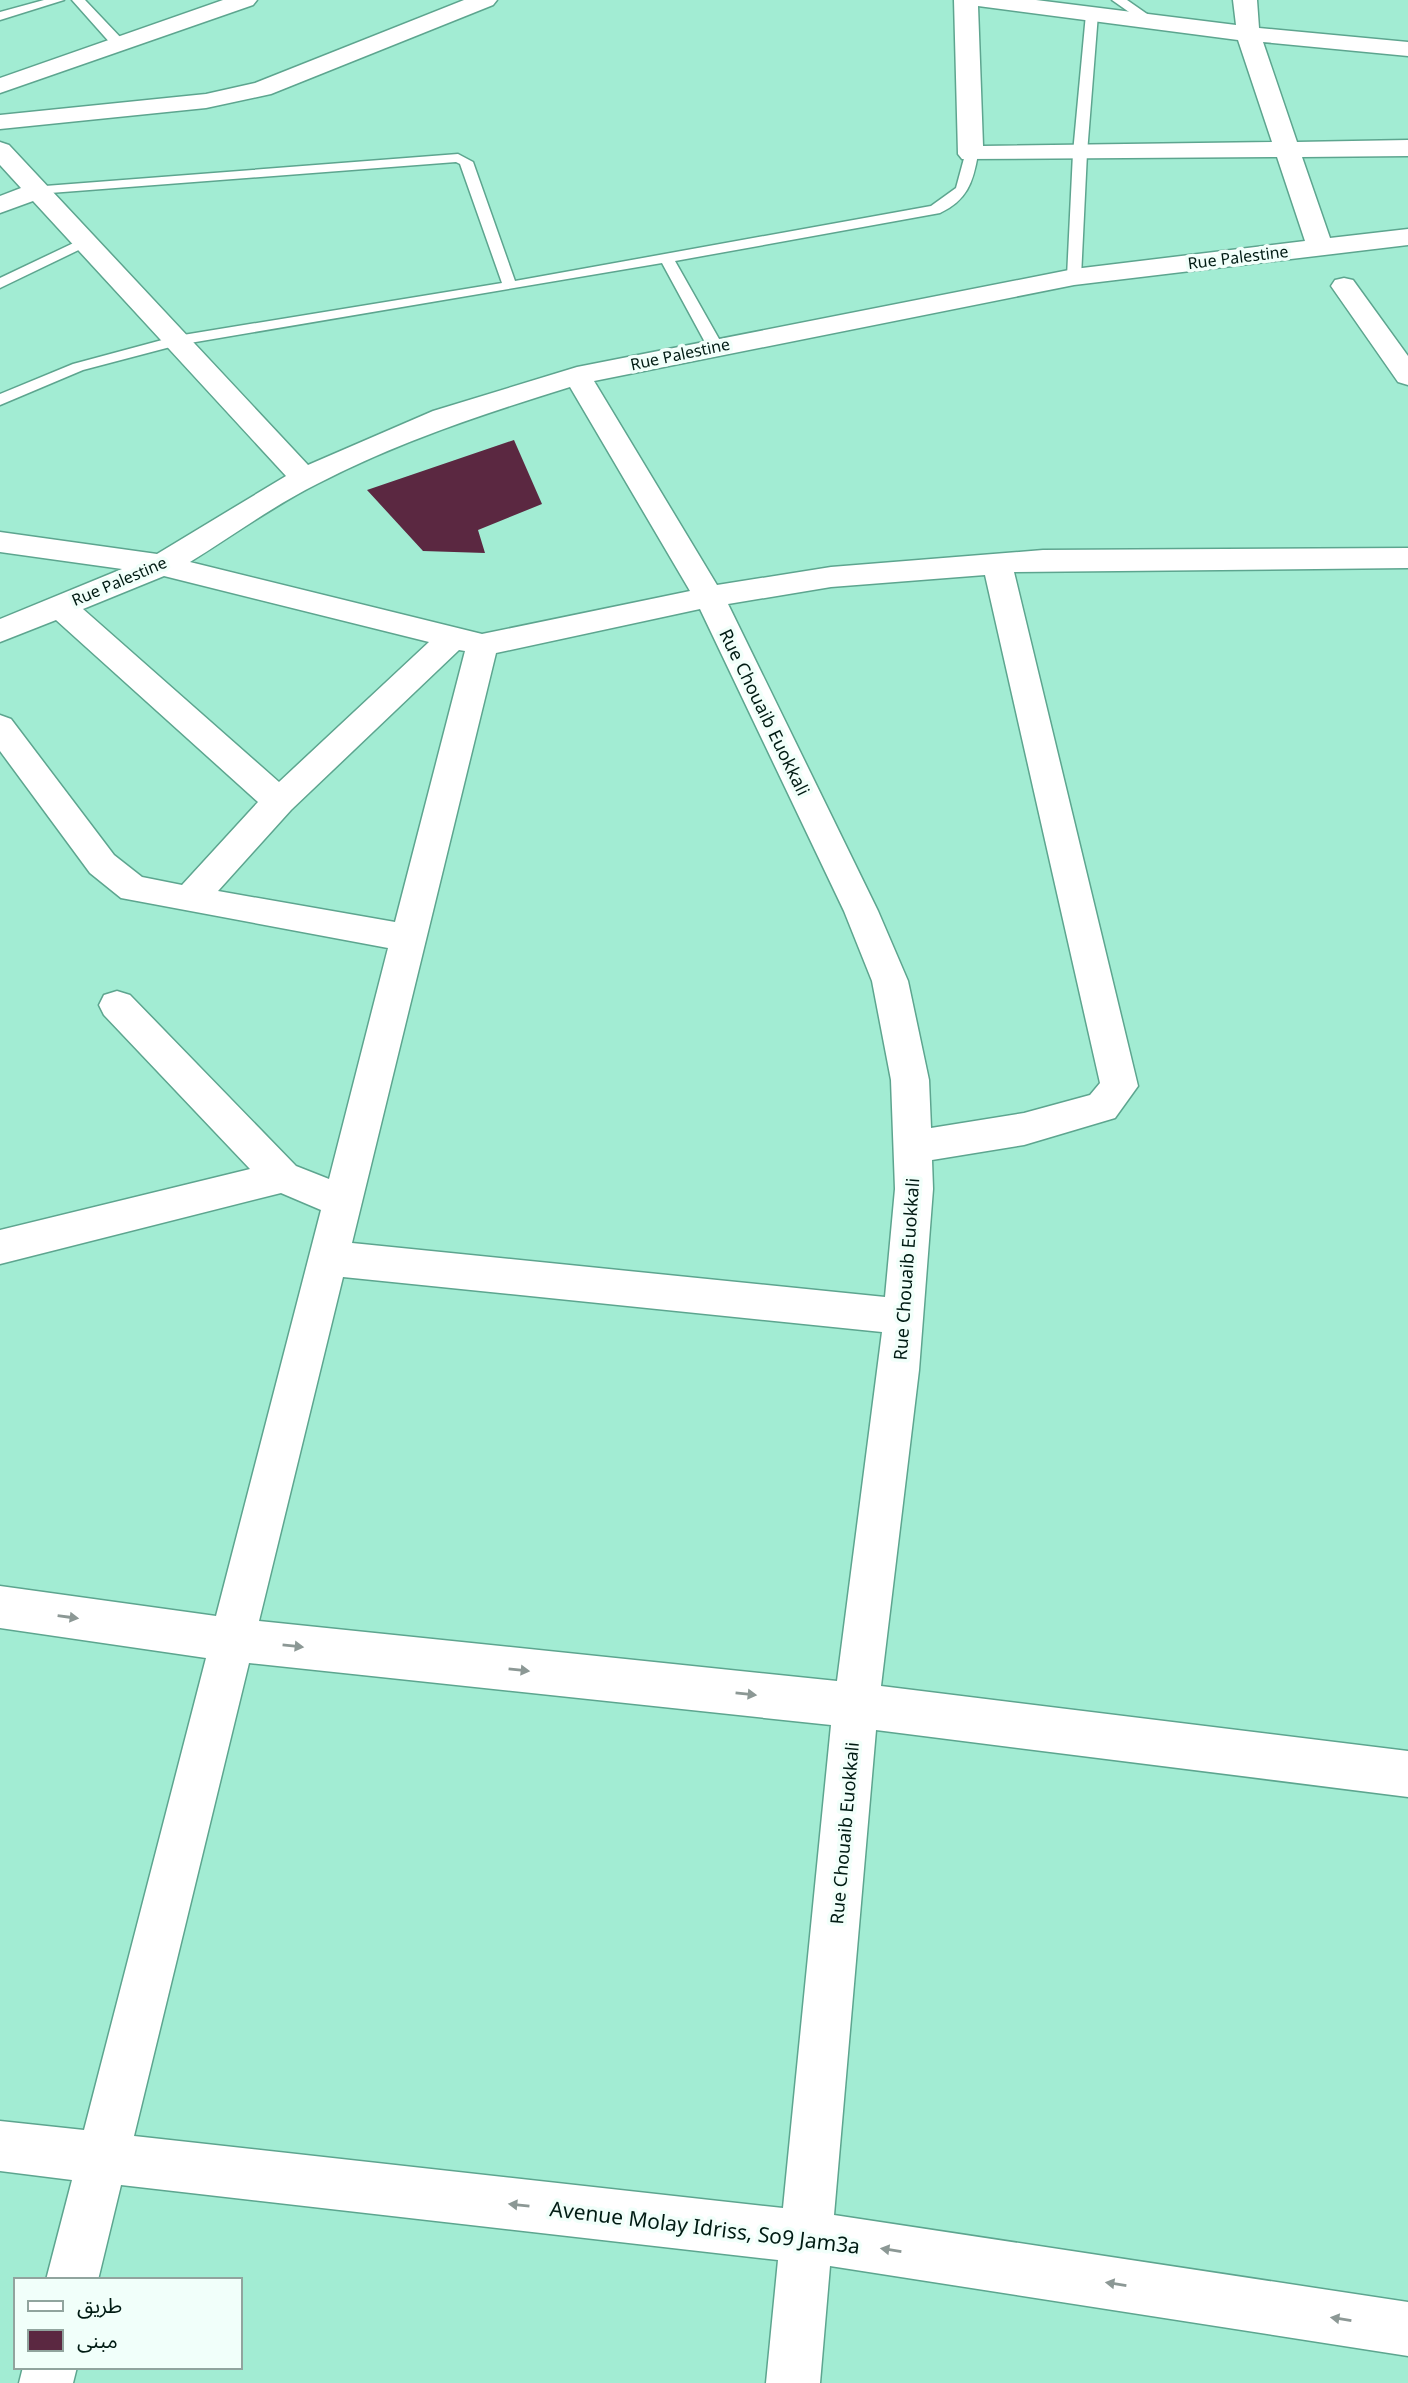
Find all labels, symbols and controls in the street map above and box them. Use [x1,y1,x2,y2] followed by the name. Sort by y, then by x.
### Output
[1186,240,1290,274] street label: Rue Palestine
[628,333,732,375] street label: Rue Palestine
[68,551,170,611] street label: Rue Palestine
[714,625,816,799] street label: Rue Chouaib Euokkali
[888,1177,924,1361] street label: Rue Chouaib Euokkali
[57,1611,79,1622] one-way arrow
[282,1641,304,1652] one-way arrow
[509,1665,531,1676] one-way arrow
[735,1688,757,1699] one-way arrow
[824,1741,864,1925] street label: Rue Chouaib Euokkali
[548,2194,862,2260] street label: Avenue Molay Idriss, So9 Jam3a
[508,2199,530,2210] one-way arrow
[880,2244,902,2255] one-way arrow
[14,2278,242,2369] legend
[1105,2278,1127,2289] one-way arrow
[77,2291,122,2319] text: طريق
[1329,2313,1351,2324] one-way arrow
[77,2326,118,2354] text: مبنى

